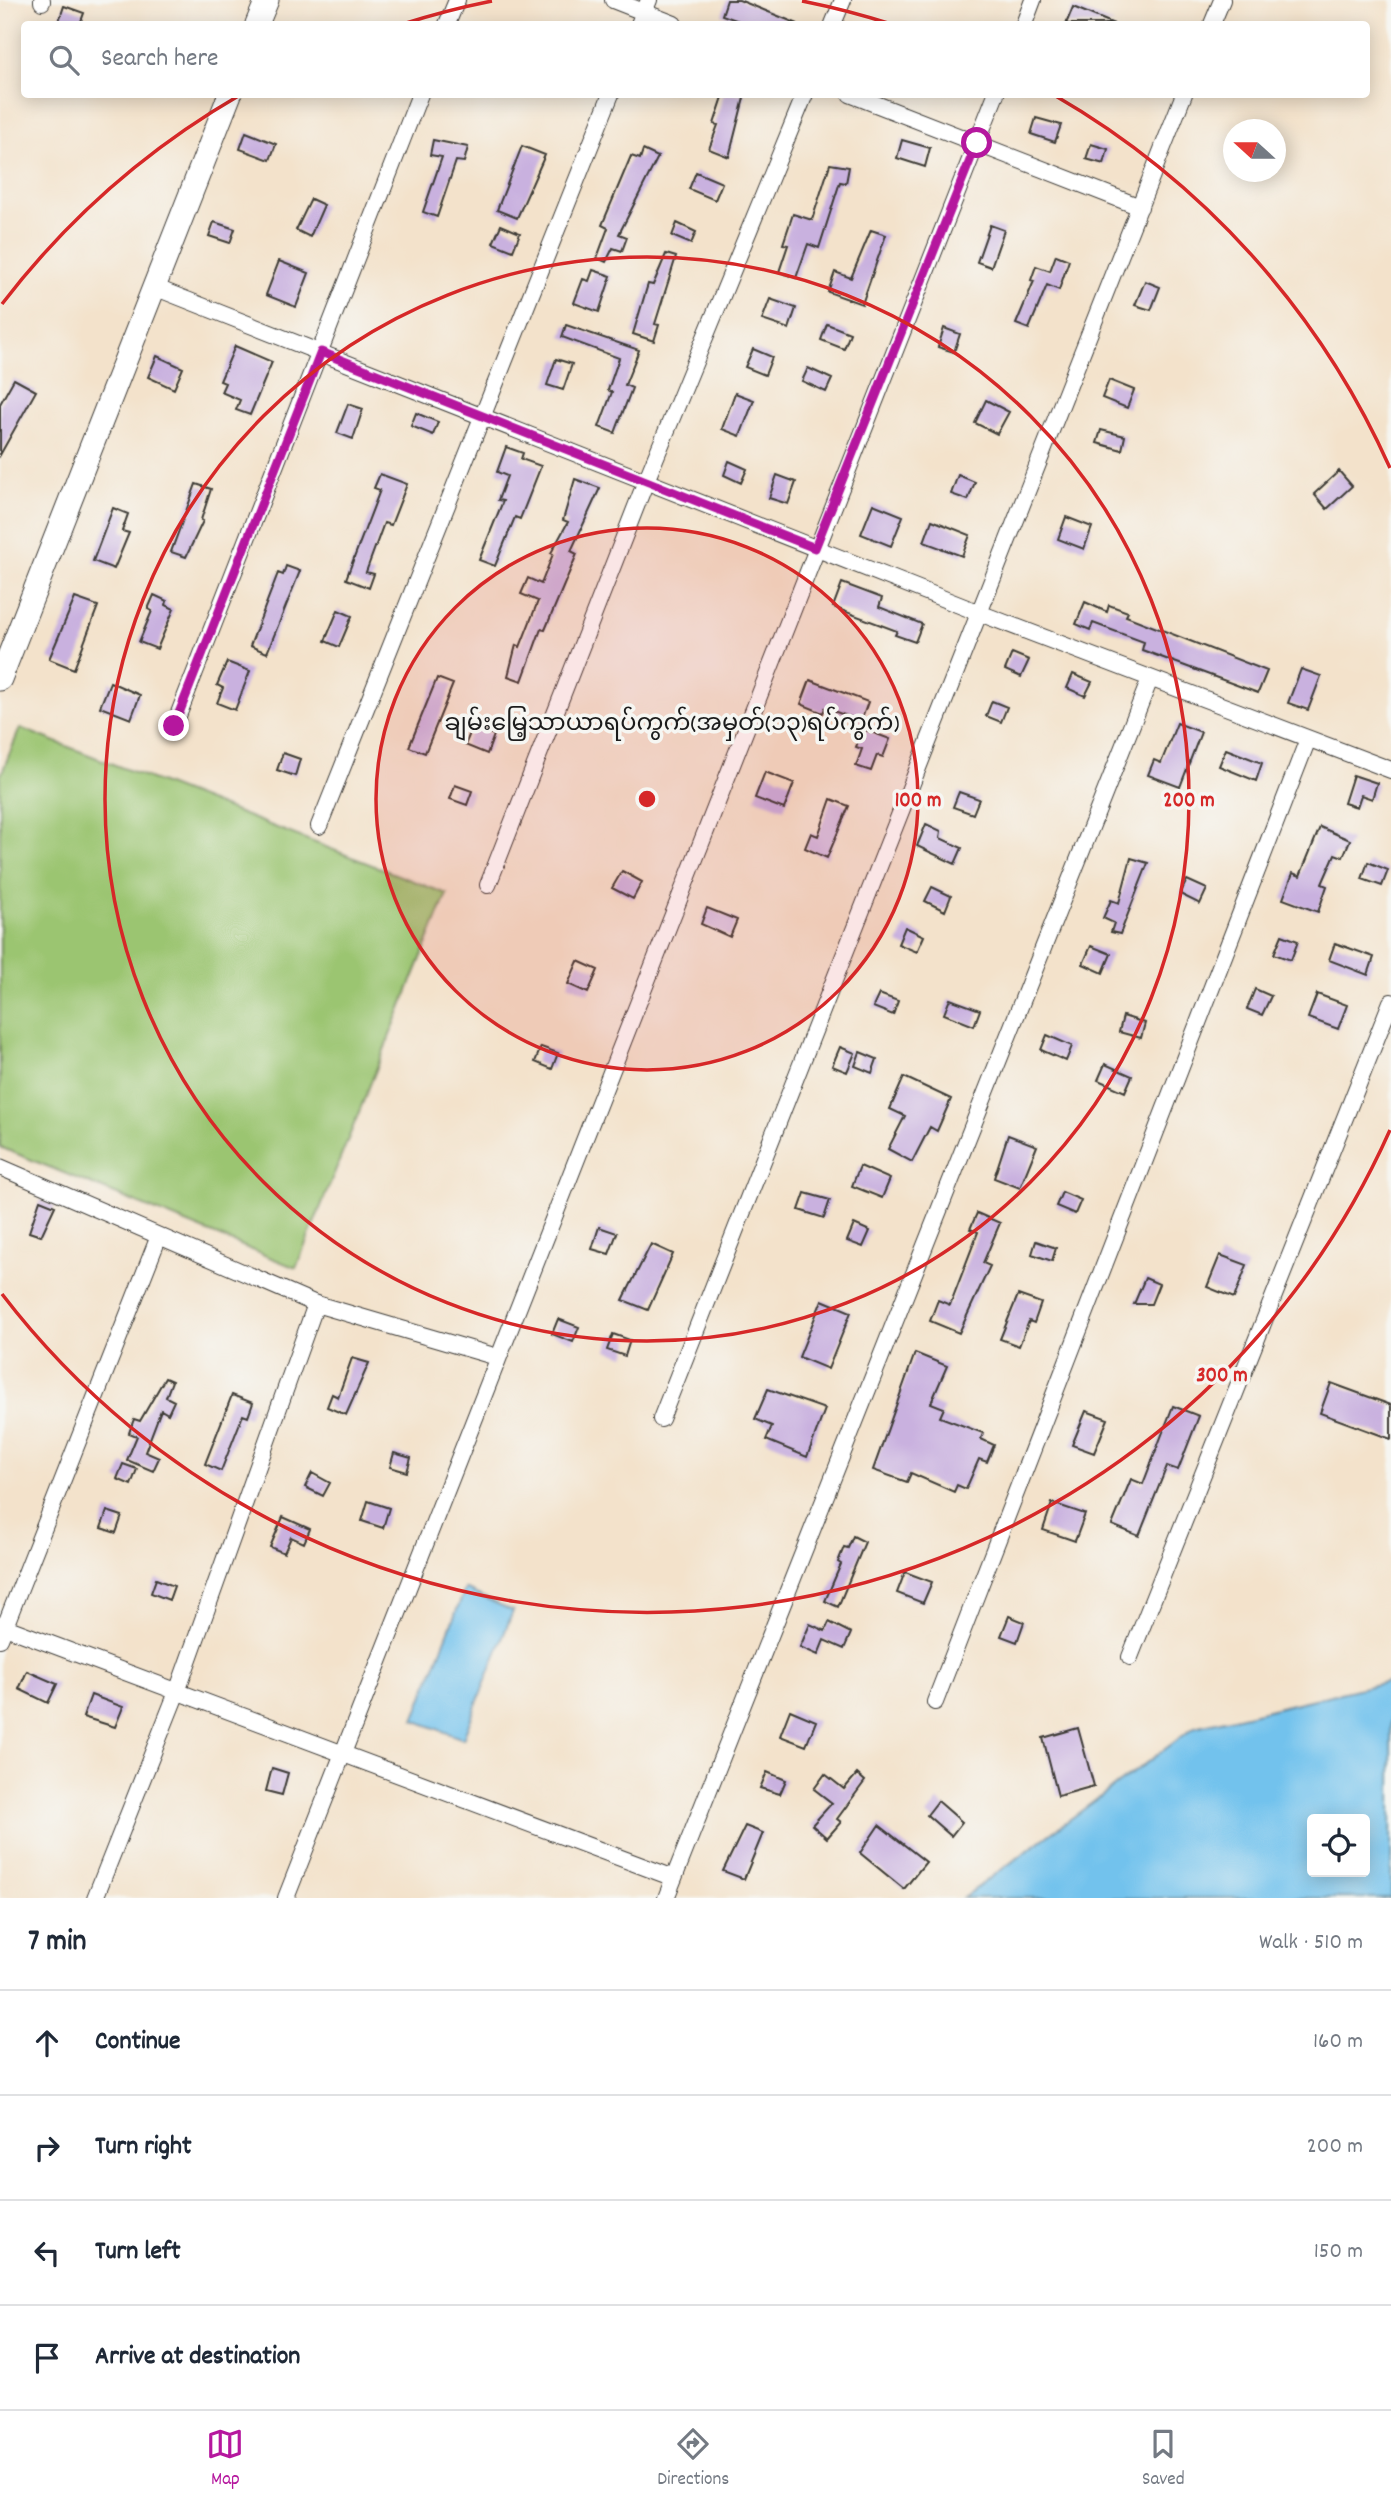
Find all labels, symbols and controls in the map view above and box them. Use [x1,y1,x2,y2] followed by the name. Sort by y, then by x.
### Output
[21,21,1370,98] search box
[45,41,83,79] icon: search
[101,41,219,78] text: Search here
[1223,119,1286,182] north arrow
[961,127,992,158] route start
[444,706,900,742] district label: ချမ်းမြေ့သာယာရပ်ကွက်(အမှတ်(၁၃)ရပ်ကွက်)
[158,710,189,741] route end
[635,787,659,811] centre of rings
[895,787,941,817] text: 100 m
[1163,787,1215,817] text: 200 m
[1196,1362,1248,1392] text: 300 m
[1307,1814,1370,1877] map controls
[1307,1814,1370,1877] button: locate
[28,1922,86,1965] text: 7 min
[1259,1927,1363,1960] text: Walk · 510 m
[28,2024,66,2062] icon: ahead
[95,2024,180,2061] text: Continue
[1313,2026,1363,2059] text: 160 m
[28,2129,66,2167] icon: right
[95,2129,192,2166] text: Turn right
[1307,2131,1363,2164] text: 200 m
[28,2234,66,2272] icon: left
[95,2234,181,2271] text: Turn left
[1314,2236,1363,2269] text: 150 m
[28,2339,66,2377] icon: arrive
[95,2339,300,2376] text: Arrive at destination
[206,2425,244,2494] tab: Map
[657,2425,729,2494] tab: Directions
[1142,2425,1185,2494] tab: Saved

